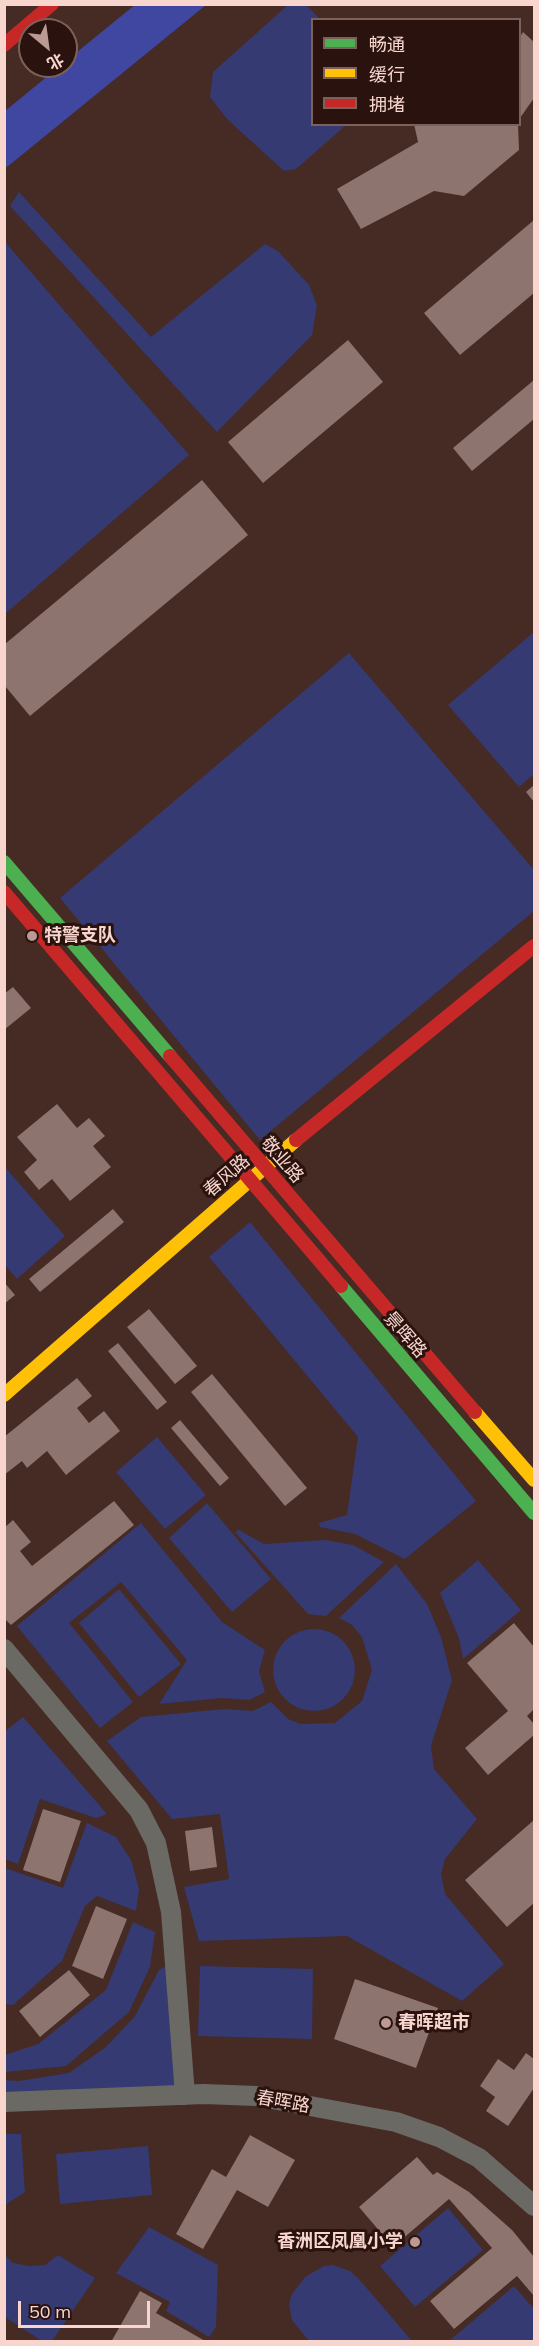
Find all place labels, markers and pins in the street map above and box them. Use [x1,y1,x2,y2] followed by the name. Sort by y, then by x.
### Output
[44,925,116,947] place label: 特警支队
[25,929,39,943] marker: 特警支队
[398,2012,470,2034] place label: 春晖超市
[379,2016,393,2030] marker: 春晖超市
[277,2231,403,2253] place label: 香洲区凤凰小学
[408,2235,422,2249] marker: 香洲区凤凰小学

